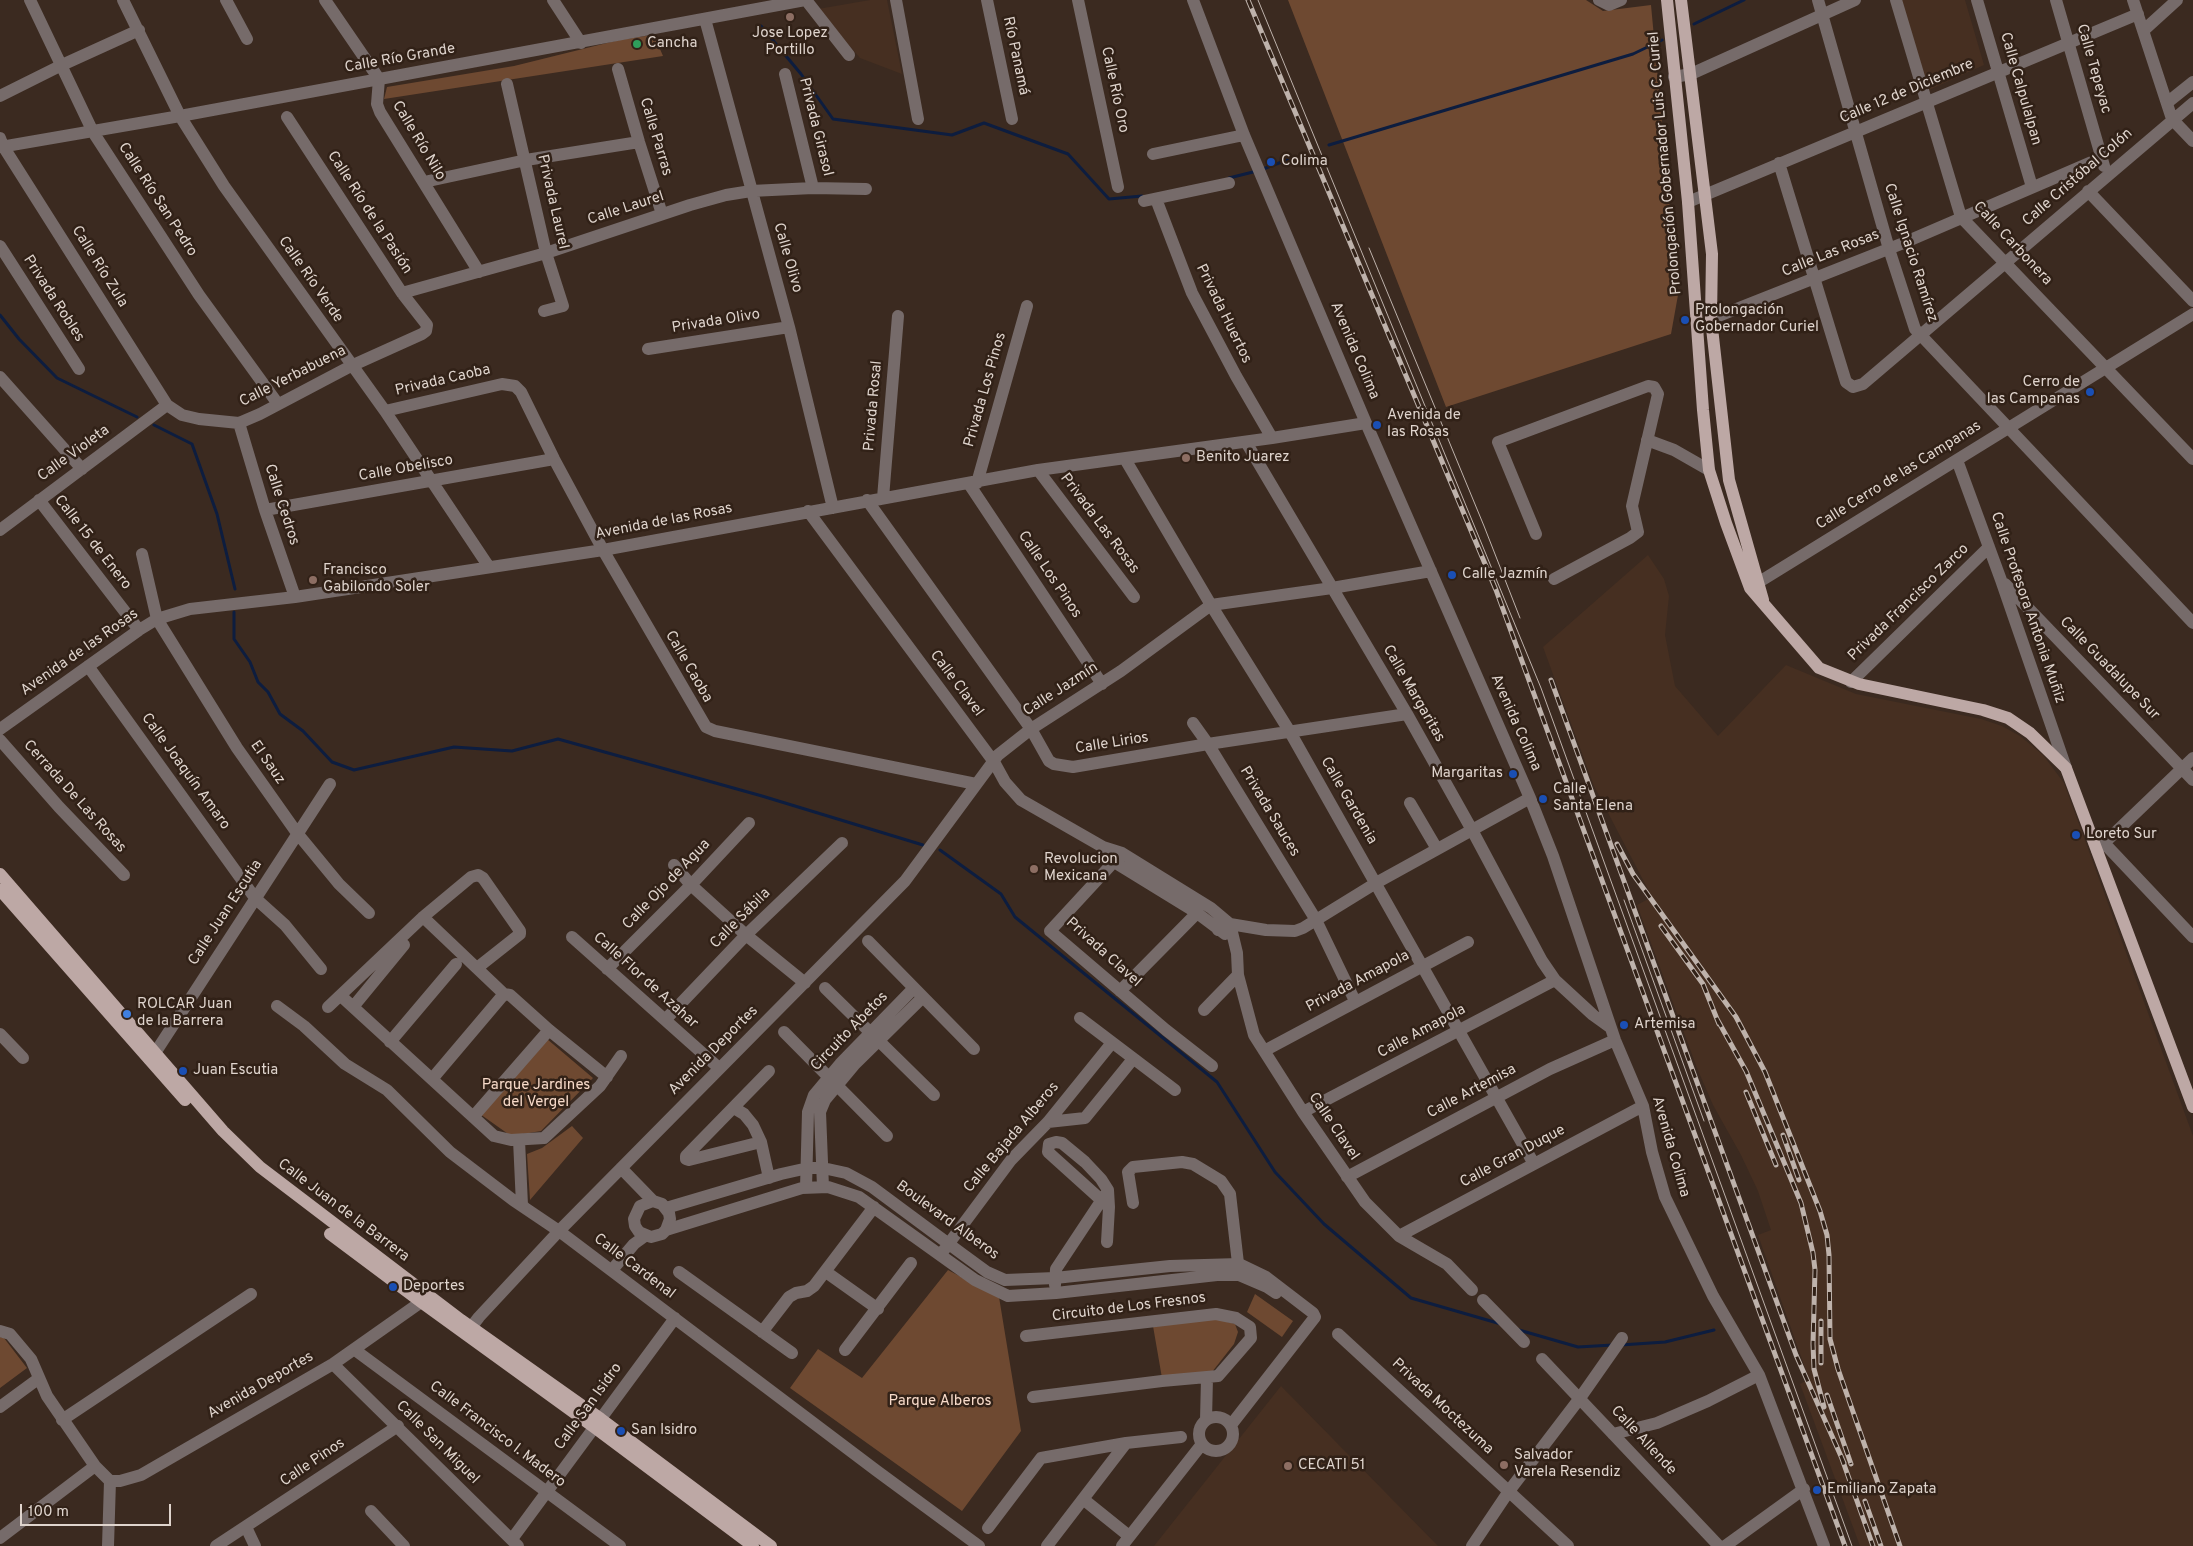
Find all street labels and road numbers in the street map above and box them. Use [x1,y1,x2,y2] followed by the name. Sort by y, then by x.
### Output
[998,15,1032,97] street label: Río Panamá
[2072,22,2114,116] street label: Calle Tepeyac
[1646,31,1686,295] street label: Prolongación Gobernador Luis C. Curiel
[1995,31,2045,147] street label: Calle Calpulalpan
[343,40,457,78] street label: Calle Río Grande
[1096,45,1132,135] street label: Calle Río Oro
[1837,56,1977,128] street label: Calle 12 de Diciembre
[794,76,836,178] street label: Privada Girasol
[635,96,675,178] street label: Calle Parras
[387,98,449,184] street label: Calle Río Nilo
[2019,125,2137,231] street label: Calle Cristóbal Colón
[114,140,200,260] street label: Calle Río San Pedro
[323,148,415,278] street label: Calle Río de la Pasión
[532,153,572,251] street label: Privada Laurel
[1879,181,1941,325] street label: Calle Ignacio Ramírez
[585,188,667,230] street label: Calle Laurel
[1969,198,2055,290] street label: Calle Carbonera
[768,221,806,295] street label: Calle Olivo
[67,223,131,311] street label: Calle Río Zula
[1780,226,1882,282] street label: Calle Las Rosas
[274,233,346,327] street label: Calle Río Verde
[18,252,88,346] street label: Privada Robles
[1191,261,1255,367] street label: Privada Huertos
[1325,300,1383,402] street label: Avenida Colima
[671,306,761,338] street label: Privada Olivo
[961,330,1011,450] street label: Privada Los Pinos
[237,342,349,412] street label: Calle Yerbabuena
[861,360,887,452] street label: Privada Rosal
[394,361,492,401] street label: Privada Caoba
[1813,418,1985,534] street label: Calle Cerro de las Campanas
[35,422,113,486] street label: Calle Violeta
[357,452,455,486] street label: Calle Obelisco
[259,462,303,548] street label: Calle Cedros
[1055,470,1143,578] street label: Privada Las Rosas
[49,492,135,594] street label: Calle 15 de Enero
[594,500,734,544] street label: Avenida de las Rosas
[1986,510,2068,706] street label: Calle Profesora Antonia Muñiz
[1013,528,1085,622] street label: Calle Los Pinos
[1845,541,1973,665] street label: Privada Francisco Zarco
[18,606,142,700] street label: Avenida de las Rosas
[2055,614,2163,724] street label: Calle Guadalupe Sur
[660,628,716,706] street label: Calle Caoba
[1378,642,1448,746] street label: Calle Margaritas
[925,647,987,721] street label: Calle Clavel
[1020,659,1102,721] street label: Calle Jazmín
[1486,672,1544,774] street label: Avenida Colima
[137,710,233,834] street label: Calle Joaquín Amaro
[1074,729,1150,759] street label: Calle Lirios
[19,737,129,857] street label: Cerrada De Las Rosas
[245,738,289,788] street label: El Sauz
[1316,754,1380,848] street label: Calle Gardenia
[1235,764,1303,860] street label: Privada Sauces
[619,836,715,934] street label: Calle Ojo de Agua
[185,857,267,969] street label: Calle Juan Escutia
[707,885,775,953] street label: Calle Sábila
[1062,914,1144,992] street label: Privada Clavel
[589,929,701,1033] street label: Calle Flor de Azahar
[1303,947,1413,1017] street label: Privada Amapola
[808,989,892,1075] street label: Circuito Abetos
[1375,1001,1469,1063] street label: Calle Amapola
[665,1002,763,1100] street label: Avenida Deportes
[1424,1061,1520,1123] street label: Calle Artemisa
[960,1079,1064,1197] street label: Calle Bajada Alberos
[1304,1090,1362,1164] street label: Calle Clavel
[1647,1095,1693,1199] street label: Avenida Colima
[1457,1122,1569,1192] street label: Calle Gran Duque
[274,1156,412,1266] street label: Calle Juan de la Barrera
[892,1178,1002,1264] street label: Boulevard Alberos
[590,1231,678,1303] street label: Calle Cardenal
[1051,1290,1207,1326] street label: Circuito de Los Fresnos
[205,1348,317,1424] street label: Avenida Deportes
[1387,1355,1497,1459] street label: Privada Moctezuma
[551,1360,627,1454] street label: Calle San Isidro
[425,1378,569,1492] street label: Calle Francisco I. Madero
[391,1397,483,1489] street label: Calle San Miguel
[1606,1403,1680,1479] street label: Calle Allende
[277,1435,349,1491] street label: Calle Pinos

